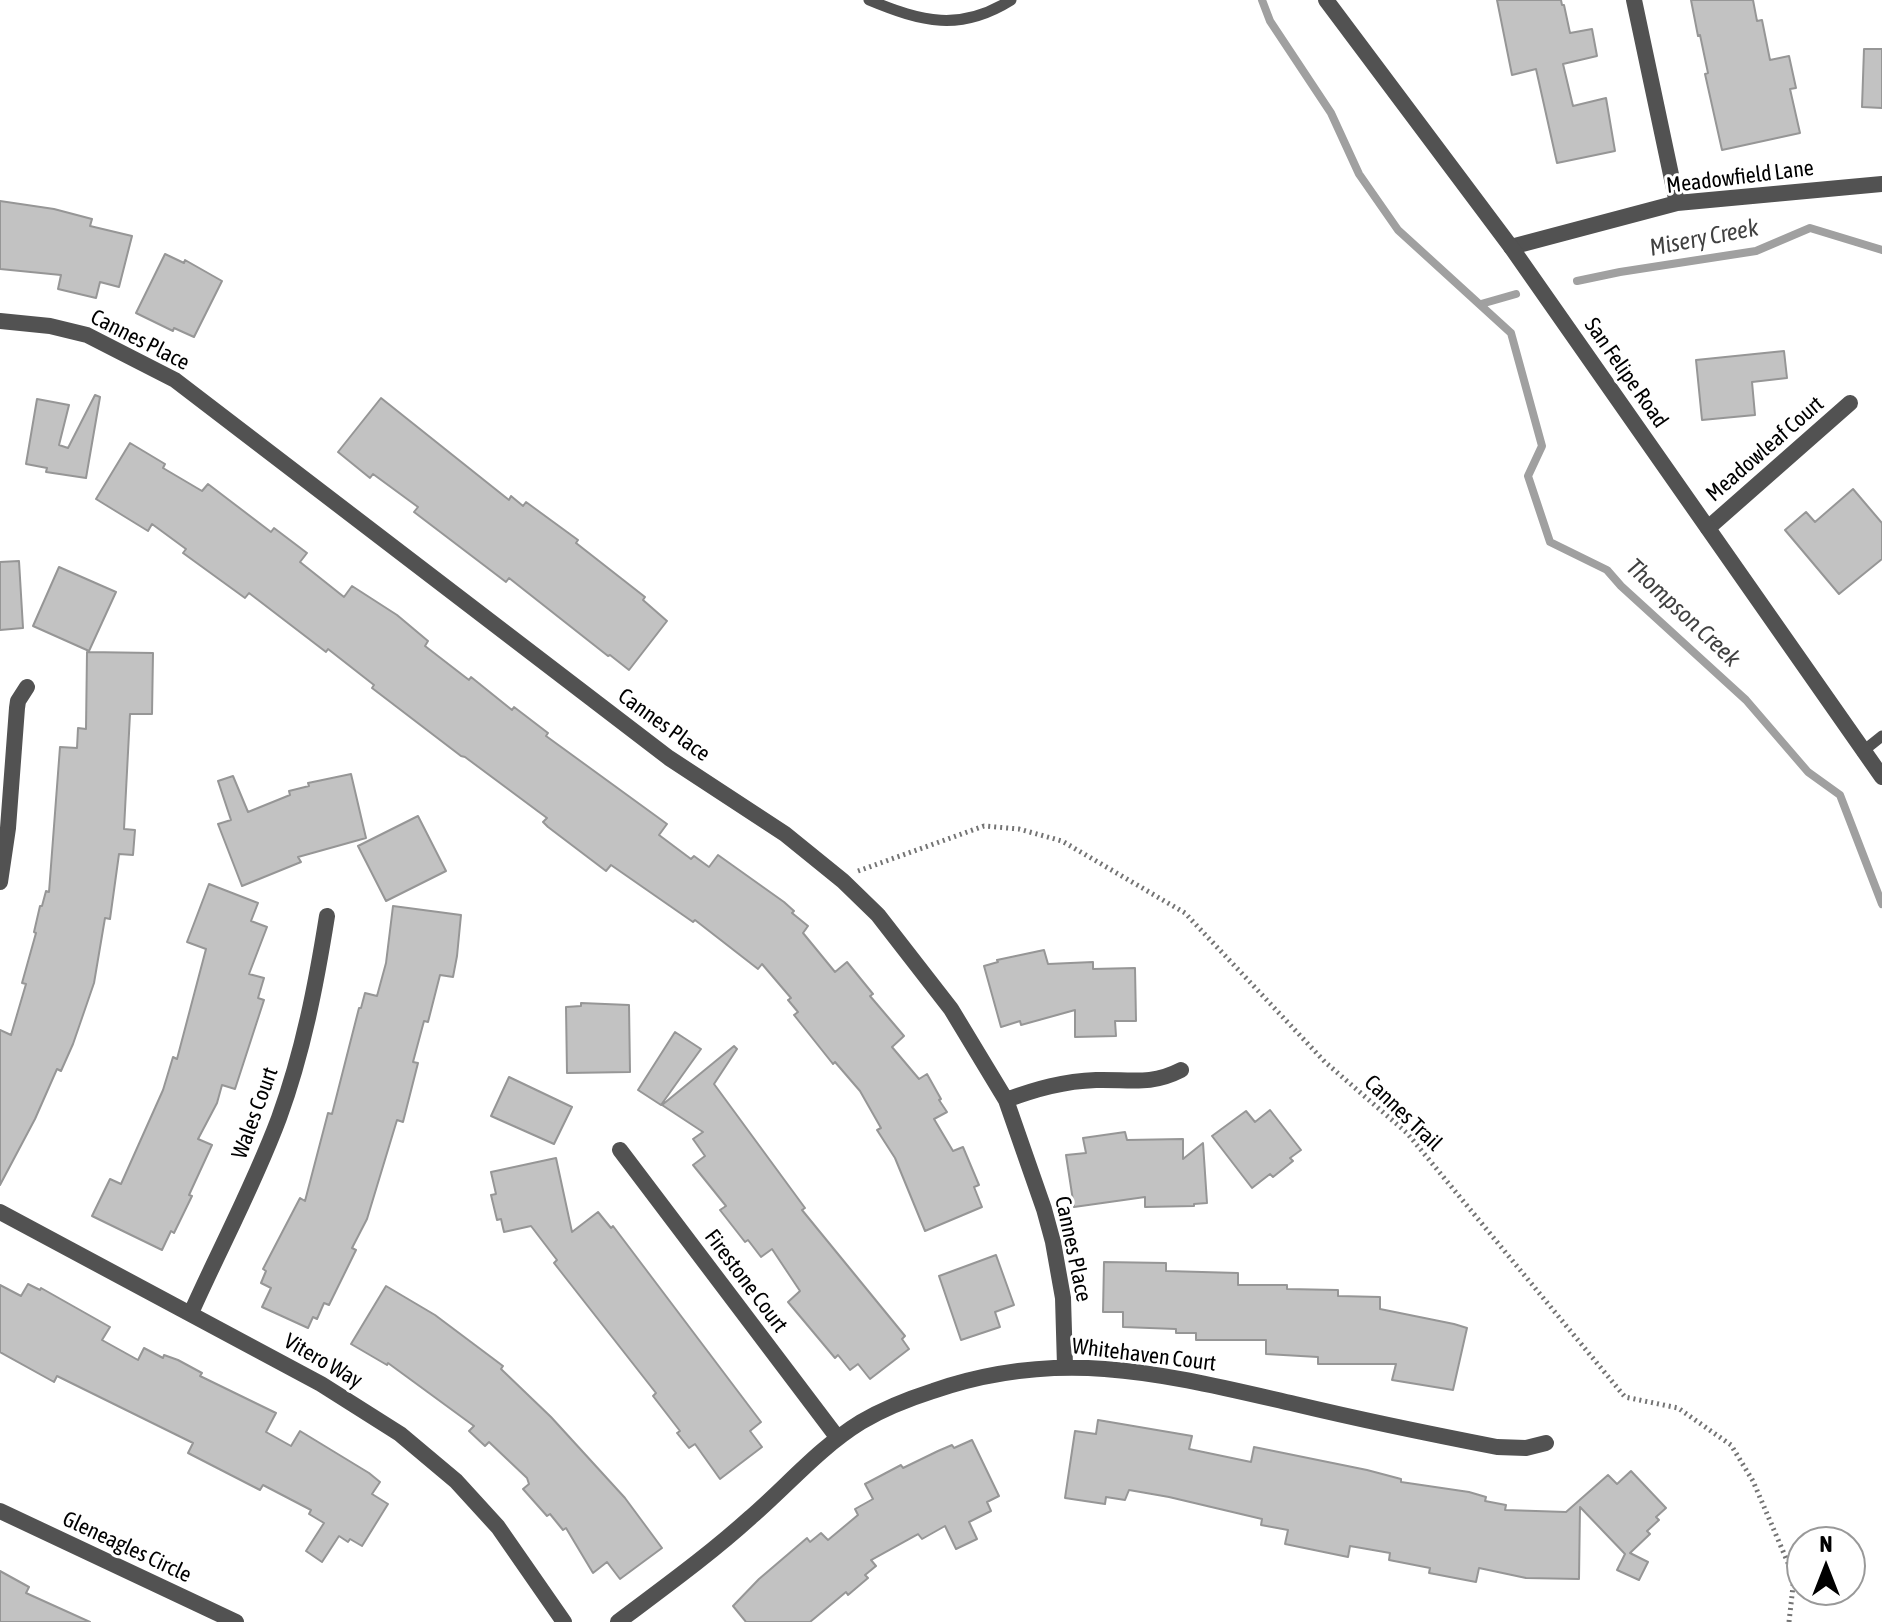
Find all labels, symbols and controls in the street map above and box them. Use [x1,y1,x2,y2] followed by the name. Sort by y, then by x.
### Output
[1665,155,1815,199] street label: Meadowfield Lane
[1647,213,1761,263] water label: Misery Creek
[86,304,194,376] street label: Cannes Place
[1579,313,1673,433] street label: San Felipe Road
[1701,391,1829,507] street label: Meadowleaf Court
[1620,553,1746,673] water label: Thompson Creek
[613,683,715,767] street label: Cannes Place
[226,1064,284,1162] street label: Wales Court
[1359,1070,1447,1156] street label: Cannes Trail
[1049,1194,1097,1304] street label: Cannes Place
[699,1224,793,1338] street label: Firestone Court
[279,1328,367,1394] street label: Vitero Way
[1071,1333,1217,1377] street label: Whitehaven Court
[58,1506,196,1588] street label: Gleneagles Circle
[1786,1526,1866,1606] north arrow
[1820,1531,1832,1557] text: N

